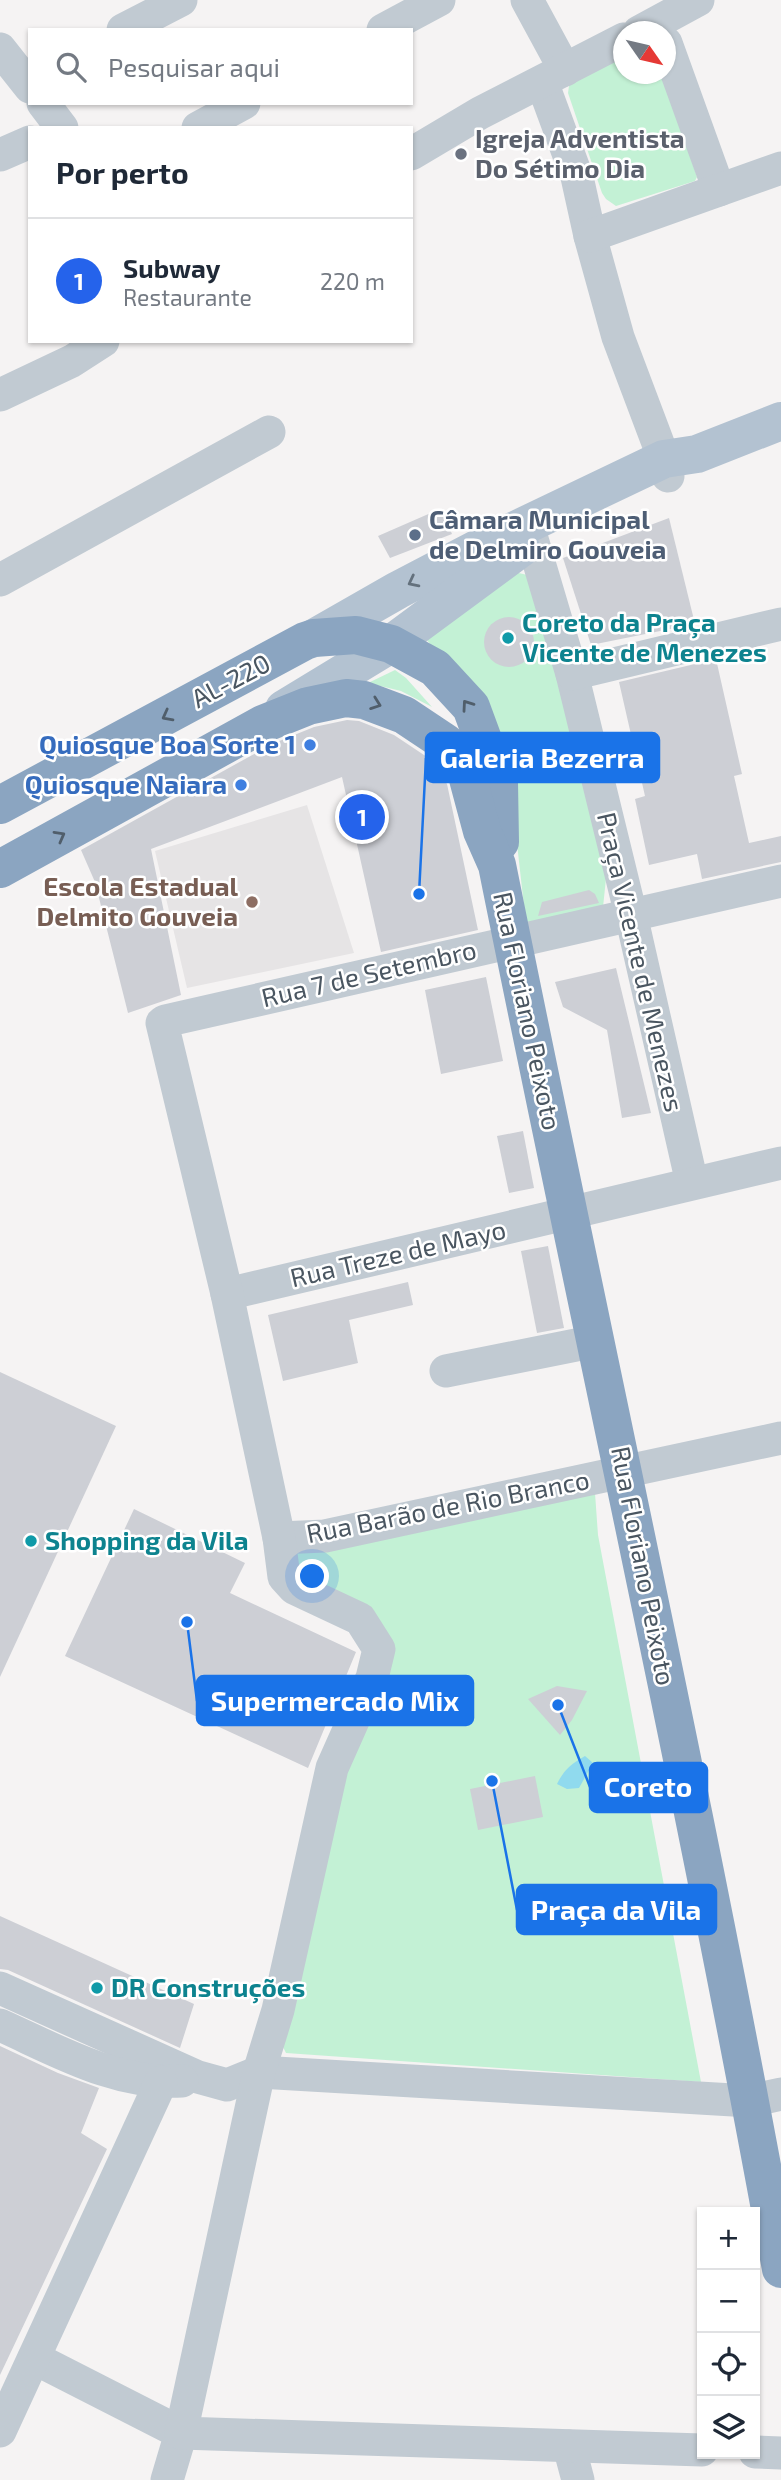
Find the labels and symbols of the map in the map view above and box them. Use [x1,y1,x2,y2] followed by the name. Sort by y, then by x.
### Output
[613,21,676,84] north arrow
[475,122,685,183] place label: Igreja Adventista Do Sétimo Dia
[453,146,469,162] marker: Igreja Adventista Do Sétimo Dia
[429,503,666,564] place label: Câmara Municipal de Delmiro Gouveia
[407,527,423,543] marker: Câmara Municipal de Delmiro Gouveia
[408,574,421,588] one-way arrow
[522,606,767,667] place label: Coreto da Praça Vicente de Menezes
[500,630,516,646] marker: Coreto da Praça Vicente de Menezes
[186,646,275,713] street label: AL-220
[369,696,381,710] one-way arrow
[463,700,475,713] one-way arrow
[162,708,175,721] one-way arrow
[39,728,296,760] place label: Quiosque Boa Sorte 1
[426,733,659,782] callout: Galeria Bezerra
[302,737,318,753] marker: Quiosque Boa Sorte 1
[440,740,644,774] text: Galeria Bezerra
[25,768,227,800] place label: Quiosque Naiara
[233,777,249,793] marker: Quiosque Naiara
[339,791,385,843] pin: 1
[590,809,691,1115] street label: Praça Vicente de Menezes
[53,831,65,844] one-way arrow
[37,870,238,931] place label: Escola Estadual Delmito Gouveia
[488,889,569,1133] street label: Rua Floriano Peixoto
[244,894,260,910] marker: Escola Estadual Delmito Gouveia
[258,933,479,1012] street label: Rua 7 de Setembro
[287,1213,508,1292] street label: Rua Treze de Mayo
[606,1444,683,1688] street label: Rua Floriano Peixoto
[304,1463,592,1548] street label: Rua Barão de Rio Branco
[45,1524,248,1555] place label: Shopping da Vila
[23,1533,39,1549] marker: Shopping da Vila
[295,1559,329,1593] your location
[197,1676,473,1725] callout: Supermercado Mix
[211,1683,459,1717] text: Supermercado Mix
[590,1763,707,1812] callout: Coreto
[604,1769,692,1803] text: Coreto
[517,1885,716,1934] callout: Praça da Vila
[531,1892,701,1927] text: Praça da Vila
[111,1971,305,2004] place label: DR Construções
[89,1980,105,1996] marker: DR Construções

